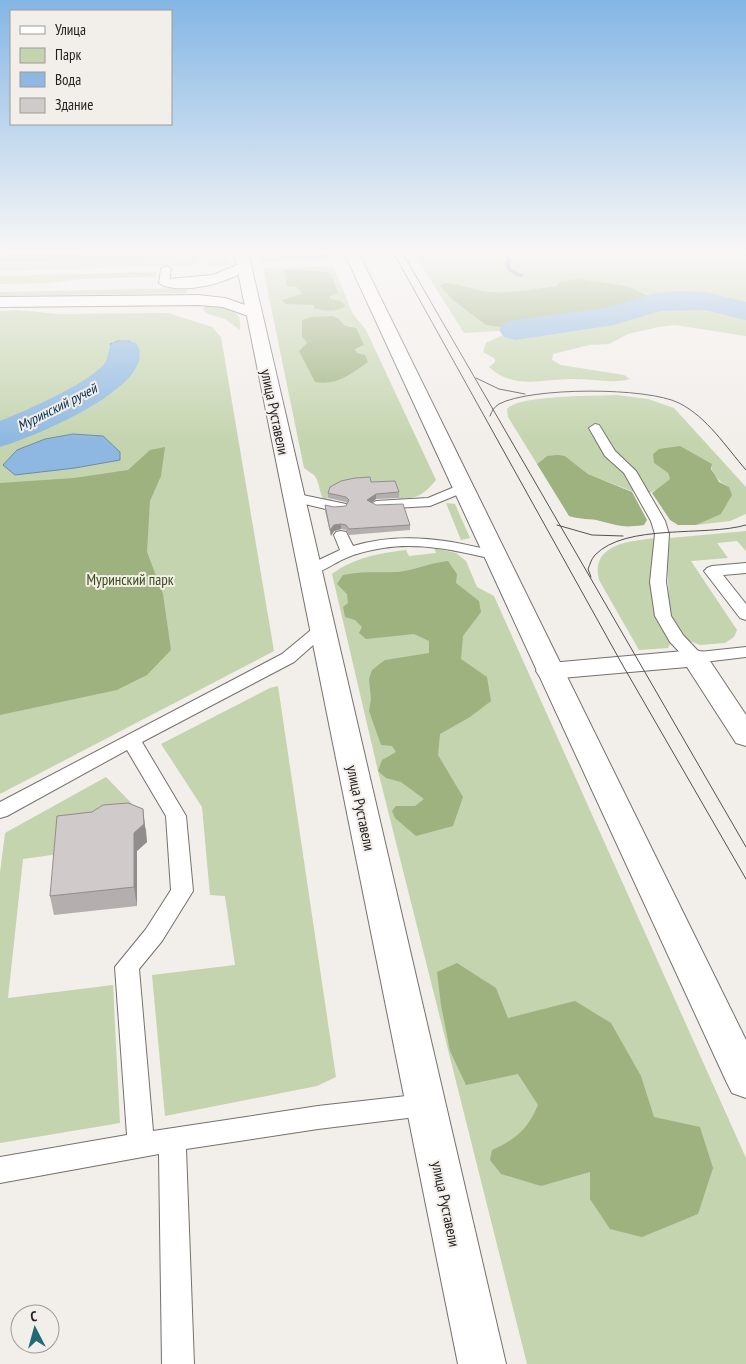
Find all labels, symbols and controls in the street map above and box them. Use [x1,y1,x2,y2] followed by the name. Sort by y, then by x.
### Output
[10,10,172,125] legend
[55,20,86,39] text: Улица
[55,45,81,64] text: Парк
[55,70,81,89] text: Вода
[55,95,93,114] text: Здание
[257,367,293,457] street label: улица Руставели
[14,378,101,435] water label: Муринский ручей
[86,570,174,589] park label: Муринский парк
[343,763,379,853] street label: улица Руставели
[428,1159,464,1249] street label: улица Руставели
[10,1304,60,1354] north arrow
[30,1307,38,1325] text: С

